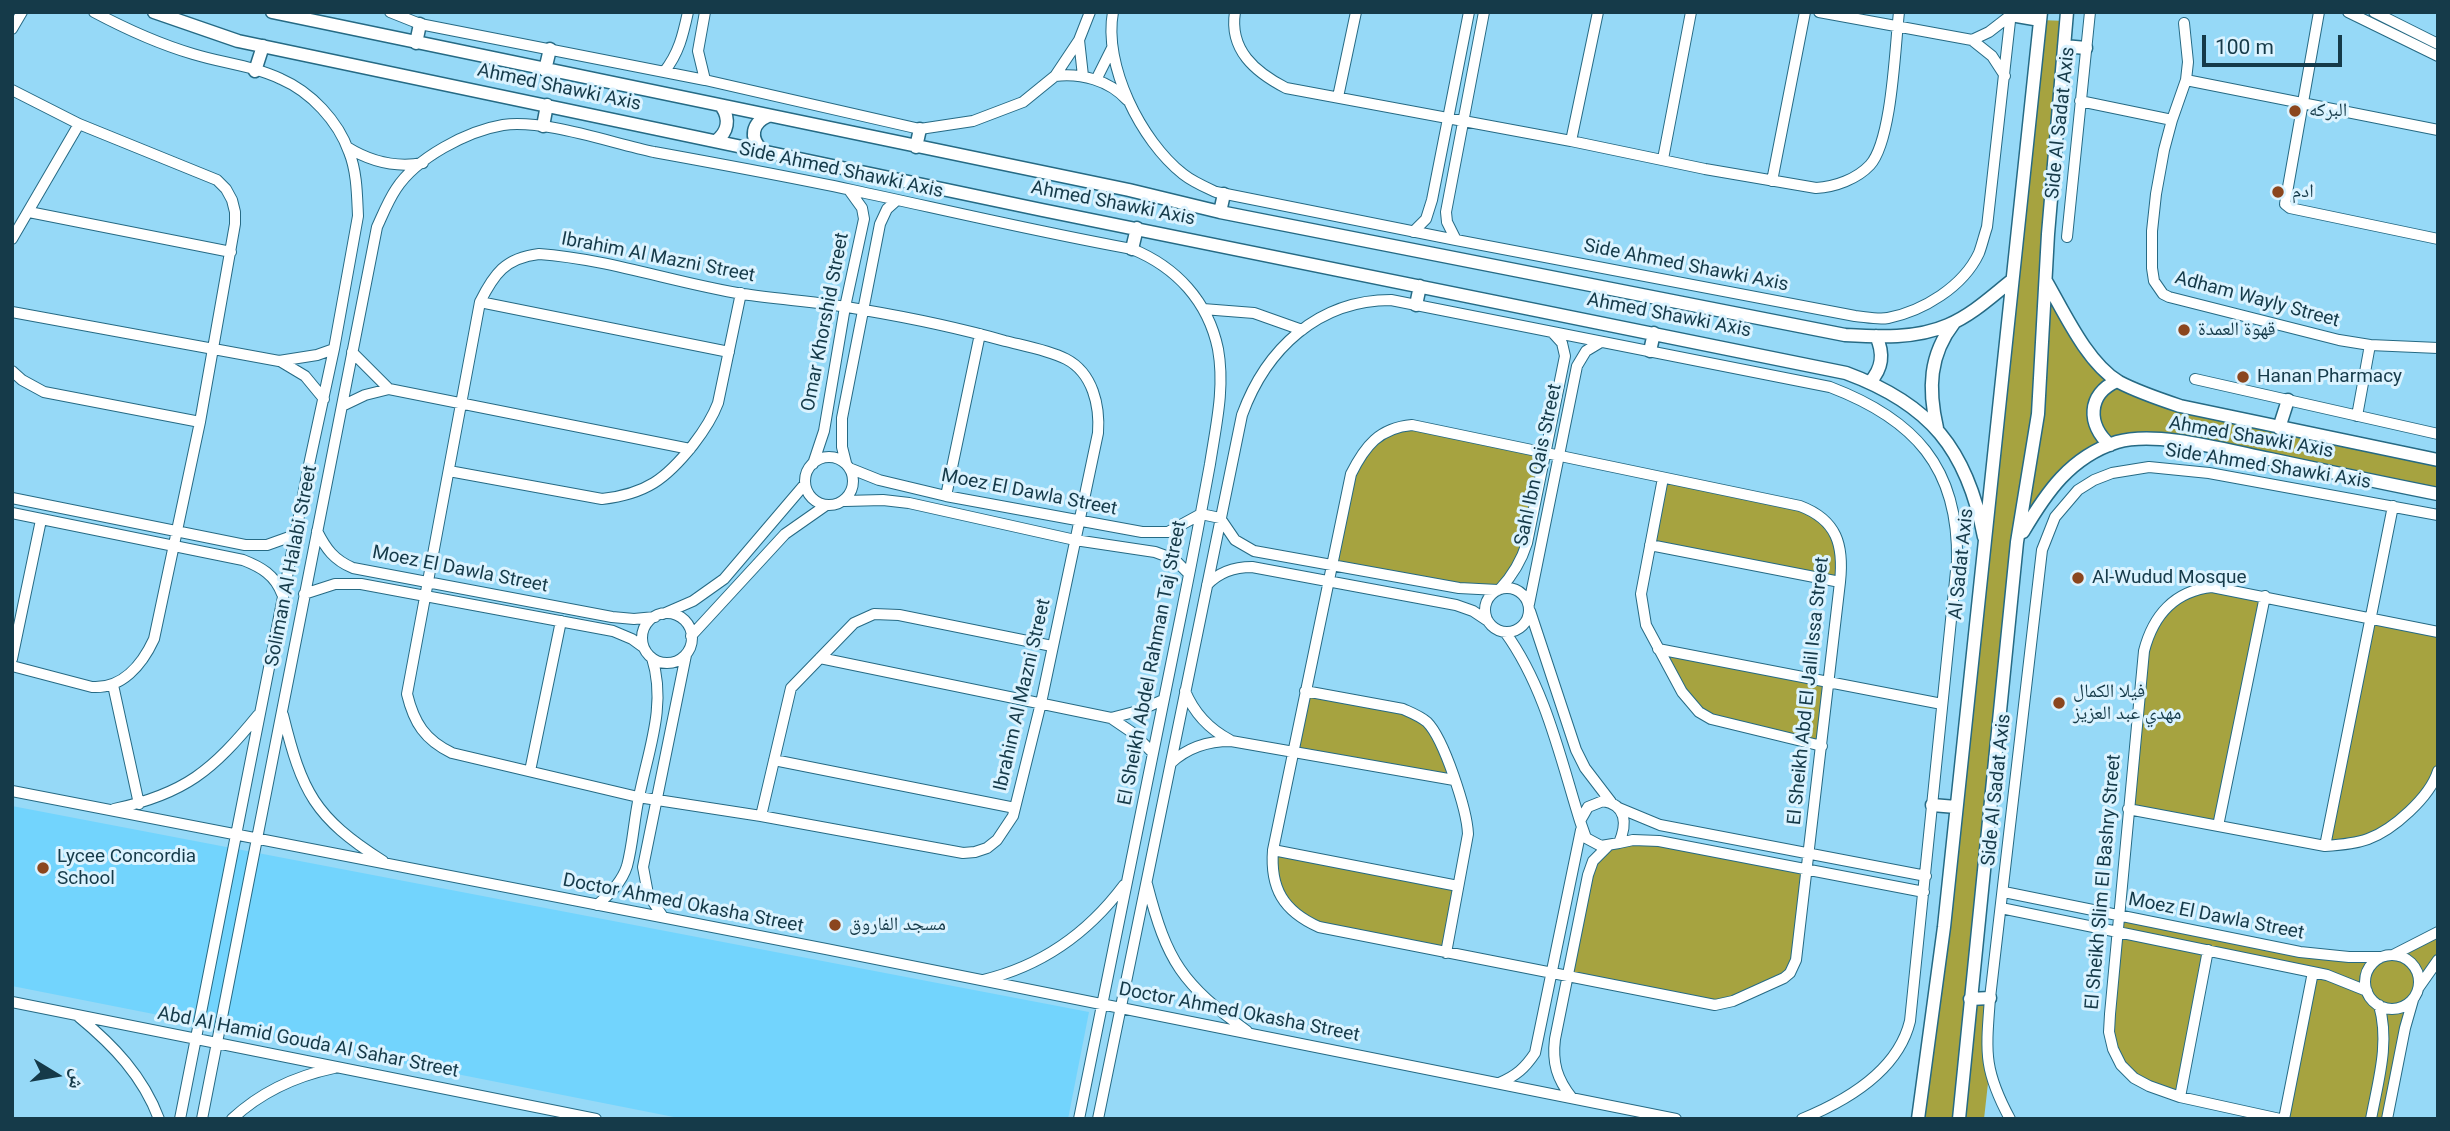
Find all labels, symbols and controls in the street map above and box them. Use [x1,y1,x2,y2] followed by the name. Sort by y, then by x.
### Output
[2205,21,2345,65] scale bar
[2215,35,2274,59] text: 100 m
[2042,46,2080,200] street label: Side Al Sadat Axis
[475,60,643,116] street label: Ahmed Shawki Axis
[2309,100,2347,122] place label: البركه
[2287,103,2303,119] marker: البركه
[737,138,945,204] street label: Side Ahmed Shawki Axis
[1029,177,1197,231] street label: Ahmed Shawki Axis
[2292,181,2314,203] place label: ادم
[2270,184,2286,200] marker: ادم
[559,228,757,288] street label: Ibrahim Al Mazni Street
[798,231,854,413] street label: Omar Khorshid Street
[1582,235,1790,297] street label: Side Ahmed Shawki Axis
[2172,267,2342,333] street label: Adham Wayly Street
[1585,289,1753,343] street label: Ahmed Shawki Axis
[2198,319,2276,341] place label: قهوة العمدة
[2176,322,2192,338] marker: قهوة العمدة
[2257,366,2402,388] place label: Hanan Pharmacy
[2235,369,2251,385] marker: Hanan Pharmacy
[1511,382,1567,548] street label: Sahl Ibn Qais Street
[2167,412,2335,464] street label: Ahmed Shawki Axis
[2163,439,2373,495] street label: Side Ahmed Shawki Axis
[261,464,323,668] street label: Soliman Al Halabi Street
[939,465,1119,521] street label: Moez El Dawla Street
[1945,507,1979,621] street label: Al Sadat Axis
[1114,519,1192,807] street label: El Sheikh Abdel Rahman Taj Street
[370,542,550,598] street label: Moez El Dawla Street
[1784,556,1834,826] street label: El Sheikh Abd El Jalil Issa Street
[2092,567,2247,589] place label: Al-Wudud Mosque
[2070,570,2086,586] marker: Al-Wudud Mosque
[990,597,1056,793] street label: Ibrahim Al Mazni Street
[2073,681,2182,725] place label: فيلا الكمال مهدي عبد العزيز
[2051,695,2067,711] marker: فيلا الكمال مهدي عبد العزيز
[1978,713,2016,867] street label: Side Al Sadat Axis
[2081,753,2127,1011] street label: El Sheikh Slim El Bashry Street
[57,846,196,890] place label: Lycee Concordia School
[35,860,51,876] marker: Lycee Concordia School
[561,869,805,939] street label: Doctor Ahmed Okasha Street
[2126,889,2306,945] street label: Moez El Dawla Street
[849,914,946,936] place label: مسجد الفاروق
[827,917,843,933] marker: مسجد الفاروق
[1117,978,1361,1048] street label: Doctor Ahmed Okasha Street
[156,1003,460,1083] street label: Abd Al Hamid Gouda Al Sahar Street
[21,1040,91,1110] north arrow
[64,1067,90,1091] text: ش

